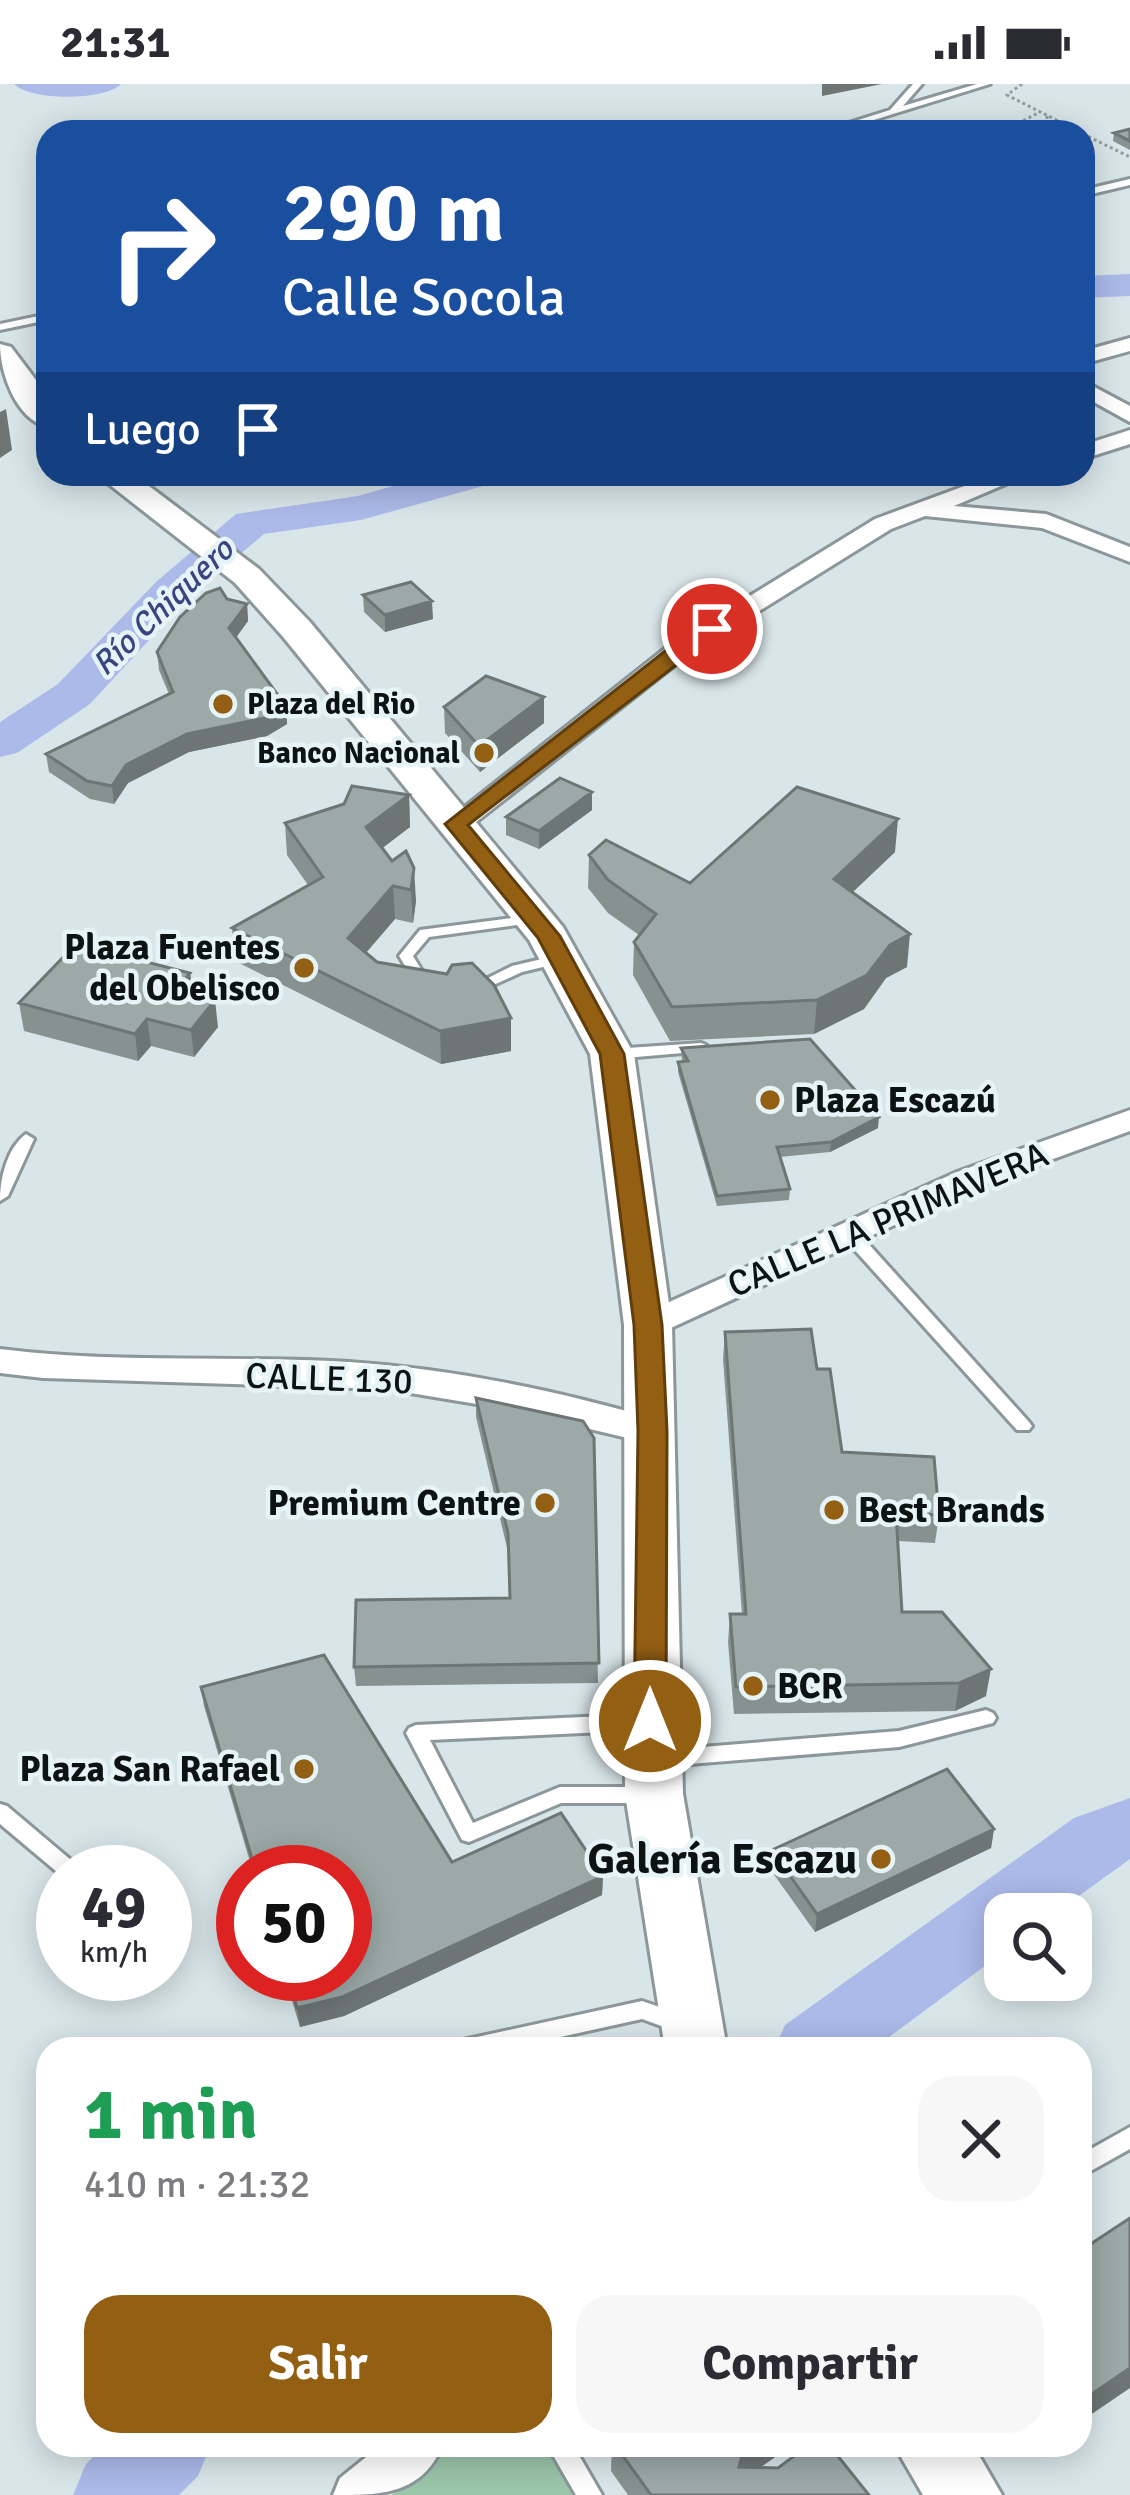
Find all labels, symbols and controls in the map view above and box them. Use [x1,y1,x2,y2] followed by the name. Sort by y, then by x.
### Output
[60,15,170,70] text: 21:31
[282,161,504,265] text: 290 m
[84,168,240,324] icon: right
[282,264,566,331] text: Calle Socola
[225,396,291,462] icon: arrive
[84,402,201,457] text: Luego
[84,528,244,684] water label: Río Chiquero
[661,578,763,680] pin
[679,596,745,662] icon: arrive
[247,686,415,723] place label: Plaza del Rio
[210,691,236,717] marker: Plaza del Rio
[257,735,460,772] place label: Banco Nacional
[471,740,497,766] marker: Banco Nacional
[64,925,280,1011] place label: Plaza Fuentes del Obelisco
[291,955,317,981] marker: Plaza Fuentes del Obelisco
[794,1078,996,1123] place label: Plaza Escazú
[757,1087,783,1113] marker: Plaza Escazú
[721,1132,1055,1308] street label: CALLE LA PRIMAVERA
[245,1354,413,1404] street label: CALLE 130
[268,1481,521,1526] place label: Premium Centre
[858,1488,1045,1533] place label: Best Brands
[532,1490,558,1516] marker: Premium Centre
[821,1497,847,1523] marker: Best Brands
[587,1658,713,1784] position arrow
[777,1664,843,1709] place label: BCR
[740,1673,766,1699] marker: BCR
[19,1747,280,1792] place label: Plaza San Rafael
[291,1756,317,1782] marker: Plaza San Rafael
[588,1834,857,1885] place label: Galería Escazu
[216,1845,372,2001] speed limit sign: 50
[868,1846,894,1872] marker: Galería Escazu
[82,1871,146,1945] text: 49
[984,1893,1092,2001] map controls
[984,1893,1092,2001] button: search
[80,1934,148,1971] text: km/h
[84,2070,258,2159] text: 1 min
[918,2076,1044,2202] button: close
[84,2160,311,2208] text: 410 m · 21:32
[84,2295,552,2433] button: Salir
[576,2295,1044,2433] button: Compartir

